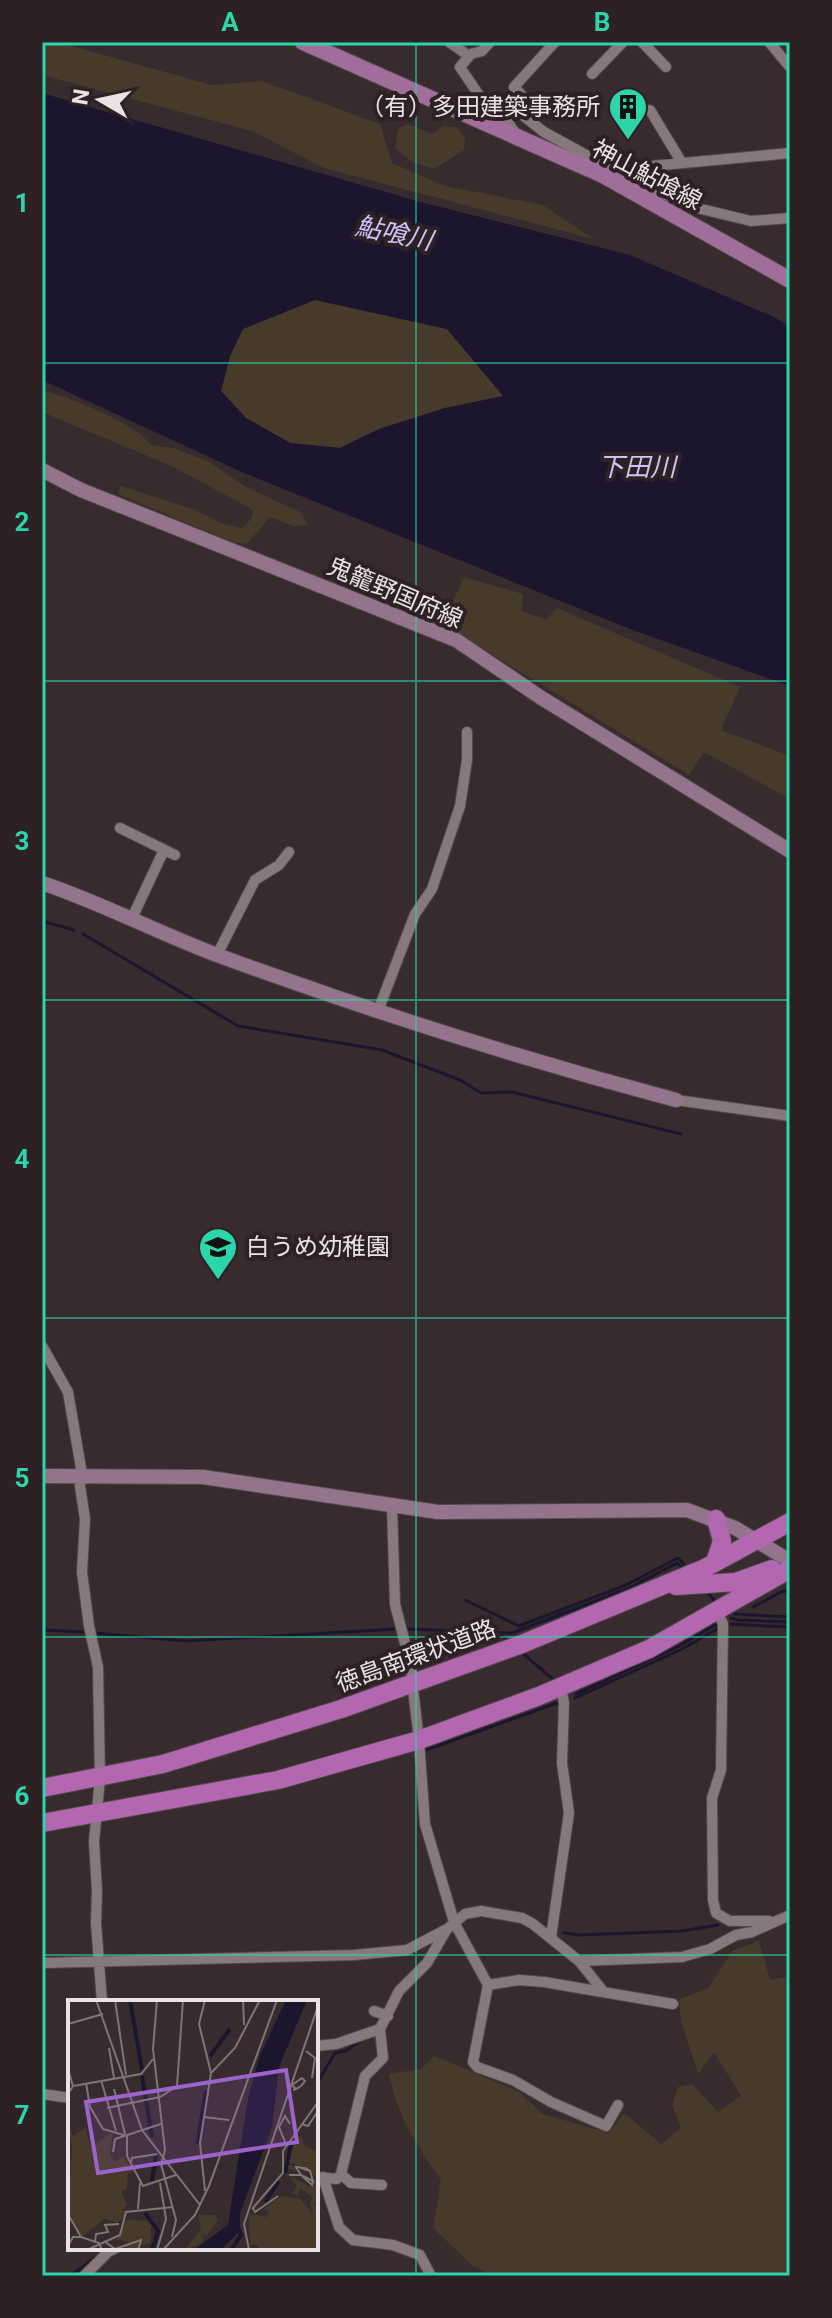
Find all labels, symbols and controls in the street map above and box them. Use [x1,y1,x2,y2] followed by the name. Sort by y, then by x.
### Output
[221,7,239,37] text: A
[594,7,610,37] text: B
[60,60,140,140] north arrow
[607,86,649,141] building icon: （有）多田建築事務所
[67,87,94,107] text: N
[360,93,600,121] place label: （有）多田建築事務所
[587,134,707,216] street label: 神山鮎喰線
[15,188,29,218] text: 1
[353,210,438,256] water label: 鮎喰川
[598,452,679,482] water label: 下田川
[15,507,29,537] text: 2
[323,552,467,634] street label: 鬼籠野国府線
[15,826,29,856] text: 3
[15,1144,30,1174] text: 4
[197,1226,239,1281] school or university icon: 白うめ幼稚園
[246,1233,390,1261] place label: 白うめ幼稚園
[15,1463,29,1493] text: 5
[332,1614,500,1698] street label: 徳島南環状道路
[15,1781,30,1811] text: 6
[68,2000,318,2250] inset map
[15,2100,29,2130] text: 7

